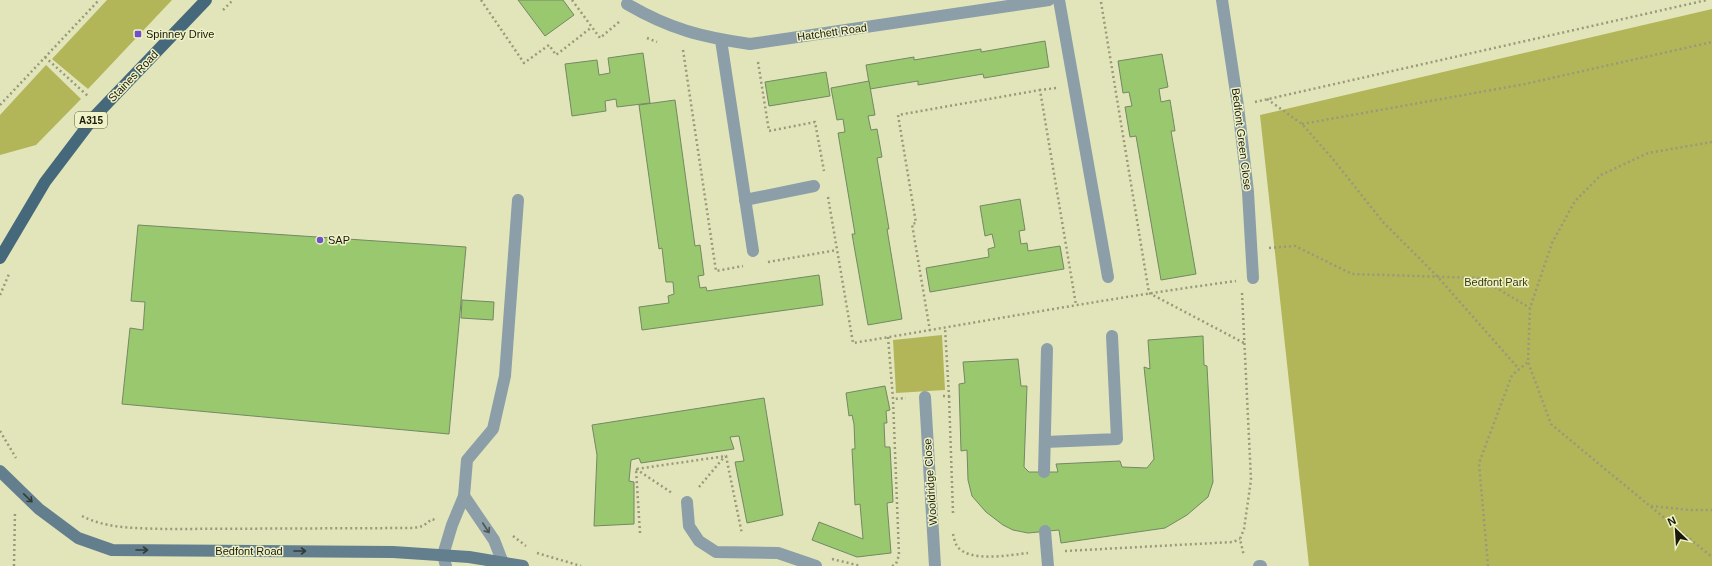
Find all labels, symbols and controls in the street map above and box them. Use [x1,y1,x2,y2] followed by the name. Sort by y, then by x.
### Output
[796,21,868,43] street label: Hatchett Road
[146,28,214,40] place label: Spinney Drive
[133,29,143,39] marker: Spinney Drive
[106,48,160,104] street label: Staines Road
[1230,87,1254,191] street label: Bedfont Green Close
[75,112,107,128] road number: A315
[328,234,350,246] place label: SAP
[315,235,325,245] marker: SAP
[1464,276,1528,288] park label: Bedfont Park
[921,438,939,526] street label: Wooldridge Close
[23,493,33,503] one-way arrow
[1656,510,1696,550] north arrow
[1666,514,1678,528] text: N
[482,522,490,533] one-way arrow
[215,545,283,557] street label: Bedfont Road
[135,546,148,554] one-way arrow
[293,547,306,555] one-way arrow

